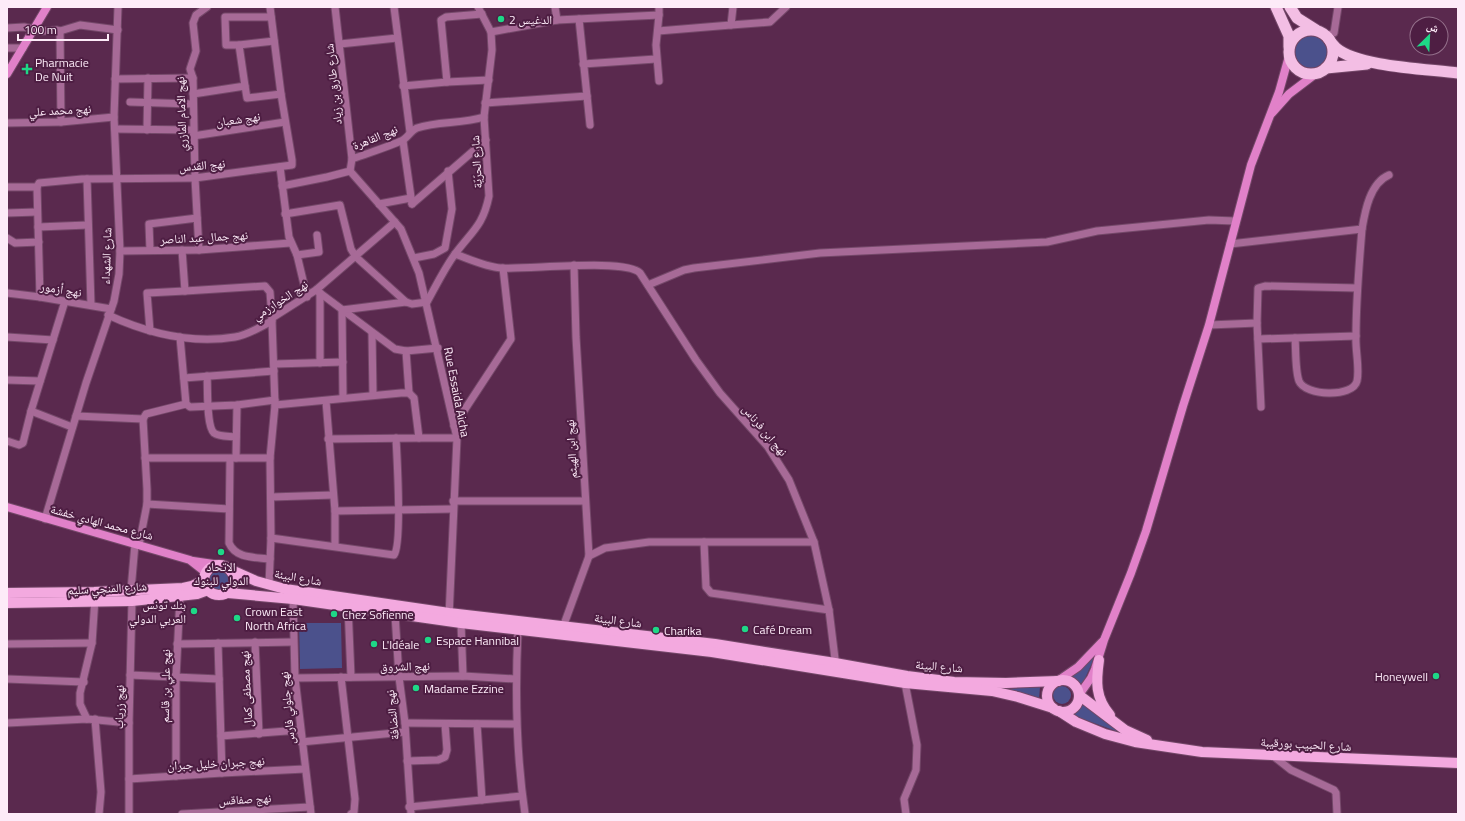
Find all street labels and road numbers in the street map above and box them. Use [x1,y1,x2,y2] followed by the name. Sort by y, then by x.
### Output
[319,43,347,125] street label: شارع طارق بن زياد
[170,76,193,152] street label: نهج الامام المازري
[28,99,92,122] street label: نهج محمد علي
[214,106,262,132] street label: نهج شعبان
[349,119,401,155] street label: نهج القاهرة
[465,135,487,189] street label: شارع الحرّيّة
[178,154,226,176] street label: نهج القدس
[159,225,248,249] street label: نهج جمال عبد الناصر
[96,227,116,285] street label: شارع الشهداء
[248,275,312,326] street label: نهج الخوارزمي
[38,276,83,302] street label: نهج أزمور
[439,345,475,439] street label: Rue Essaida Aicha
[738,400,792,460] street label: نهج ابن فرناس
[560,419,582,479] street label: نهج ابن الهيثم
[48,499,156,546] street label: شارع محمد الهادي خفشة
[273,564,323,591] street label: شارع البيئة
[67,576,147,601] street label: شارع المنجي سليم
[593,608,643,632] street label: شارع البيئة
[155,649,176,723] street label: نهج علي بن قاسم
[235,650,257,728] street label: نهج مصطفى كمال
[914,654,964,678] street label: شارع البيئة
[380,656,430,676] street label: نهج الشروق
[274,671,301,745] street label: نهج جلولي فارس
[109,685,129,729] street label: نهج زرياب
[380,689,404,741] street label: نهج النضافة
[1260,732,1352,756] street label: شارع الحبيب بورقيبة
[167,751,265,775] street label: نهج جبران خليل جبران
[218,788,272,810] street label: نهج صفاقس

